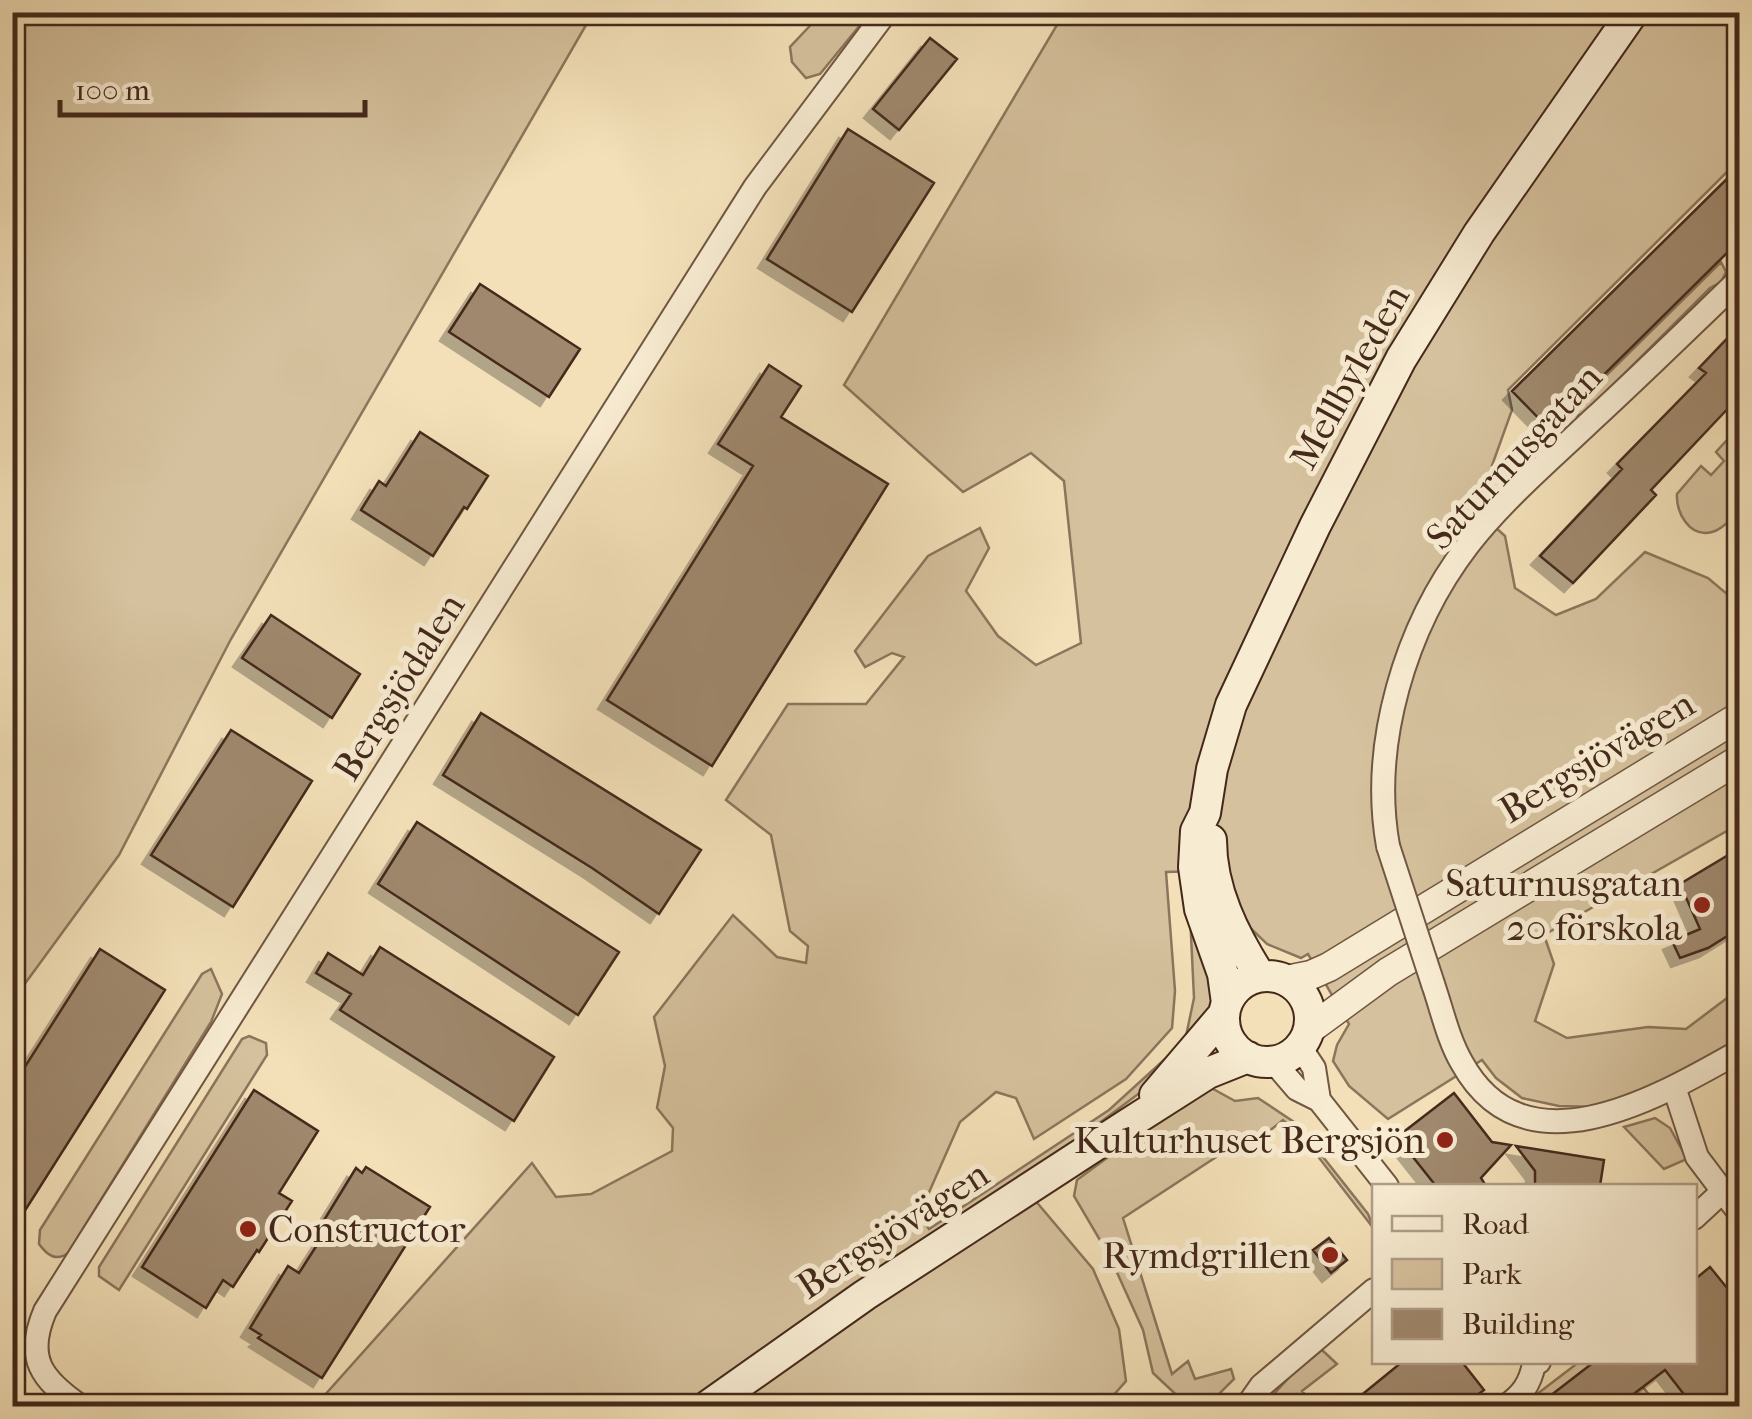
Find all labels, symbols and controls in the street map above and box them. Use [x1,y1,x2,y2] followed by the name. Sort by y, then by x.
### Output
[60,55,365,117] scale bar
[75,73,150,108] text: 100 m
[1281,277,1419,477] street label: Mellbyleden
[1417,355,1611,559] street label: Saturnusgatan
[324,585,474,789] street label: Bergsjödalen
[1491,681,1703,833] street label: Bergsjövägen
[1445,861,1682,950] place label: Saturnusgatan 20 förskola
[1691,894,1713,916] marker: Saturnusgatan 20 förskola
[1074,1118,1425,1163] place label: Kulturhuset Bergsjön
[1434,1129,1456,1151] marker: Kulturhuset Bergsjön
[789,1151,997,1309] street label: Bergsjövägen
[1372,1184,1697,1364] legend
[268,1207,466,1252] place label: Constructor
[1462,1207,1529,1242] text: Road
[237,1218,259,1240] marker: Constructor
[1102,1233,1310,1278] place label: Rymdgrillen
[1319,1244,1341,1266] marker: Rymdgrillen
[1462,1257,1522,1292] text: Park
[1462,1307,1575,1342] text: Building

